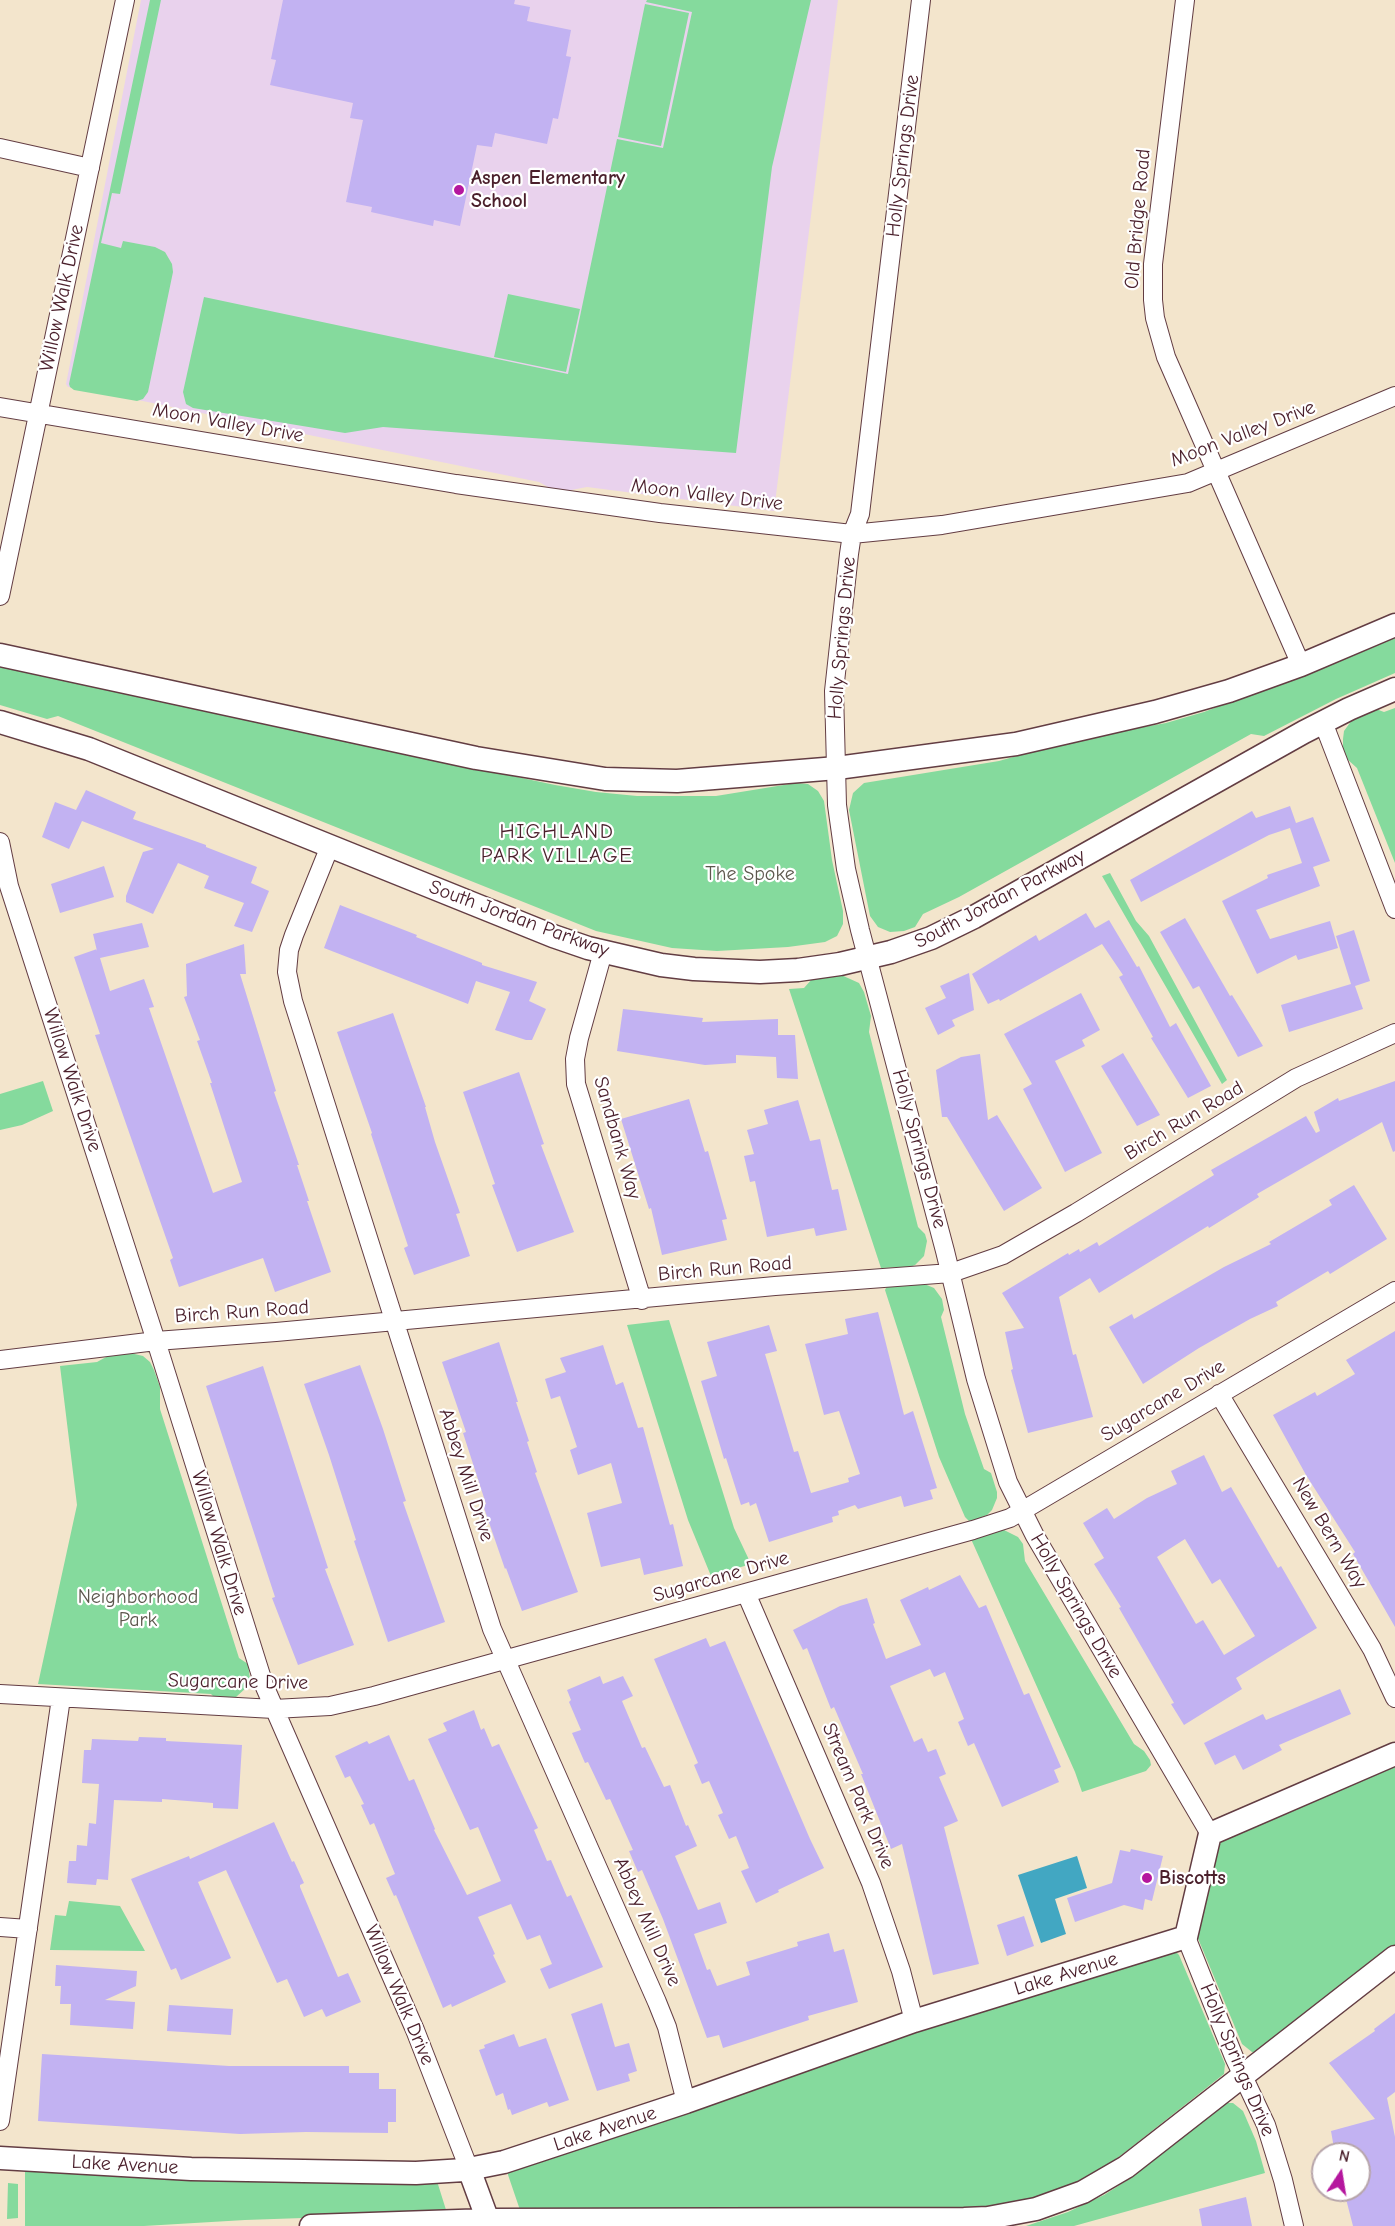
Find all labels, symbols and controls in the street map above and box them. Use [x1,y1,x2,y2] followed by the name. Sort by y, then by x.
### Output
[881,74,925,238] street label: Holly Springs Drive
[1120,148,1156,290] street label: Old Bridge Road
[471,166,625,213] place label: Aspen Elementary School
[452,183,466,197] marker: Aspen Elementary School
[35,222,89,374] street label: Willow Walk Drive
[1167,395,1319,473] street label: Moon Valley Drive
[151,398,305,448] street label: Moon Valley Drive
[630,474,784,516] street label: Moon Valley Drive
[823,556,861,720] street label: Holly Springs Drive
[481,819,633,869] district label: HIGHLAND PARK VILLAGE
[911,844,1089,954] street label: South Jordan Parkway
[705,862,795,886] park label: The Spoke
[426,875,612,963] street label: South Jordan Parkway
[37,1005,107,1155] street label: Willow Walk Drive
[886,1067,952,1231] street label: Holly Springs Drive
[588,1074,646,1202] street label: Sandbank Way
[1120,1076,1248,1166] street label: Birch Run Road
[657,1251,793,1287] street label: Birch Run Road
[174,1295,310,1329] street label: Birch Run Road
[1097,1355,1229,1447] street label: Sugarcane Drive
[433,1405,499,1545] street label: Abbey Mill Drive
[186,1468,252,1618] street label: Willow Walk Drive
[1286,1473,1372,1593] street label: New Bern Way
[1025,1529,1127,1683] street label: Holly Springs Drive
[650,1546,792,1608] street label: Sugarcane Drive
[78,1585,198,1632] park label: Neighborhood Park
[168,1669,308,1695] street label: Sugarcane Drive
[816,1720,900,1872] street label: Stream Park Drive
[608,1854,686,1990] street label: Abbey Mill Drive
[1159,1866,1226,1890] place label: Biscotts
[1140,1871,1154,1885] marker: Biscotts
[359,1921,439,2069] street label: Willow Walk Drive
[1011,1947,1121,2001] street label: Lake Avenue
[1194,1980,1280,2140] street label: Holly Springs Drive
[550,2101,660,2157] street label: Lake Avenue
[1311,2142,1371,2202] north arrow
[1337,2146,1351,2166] text: N
[71,2150,179,2180] street label: Lake Avenue

